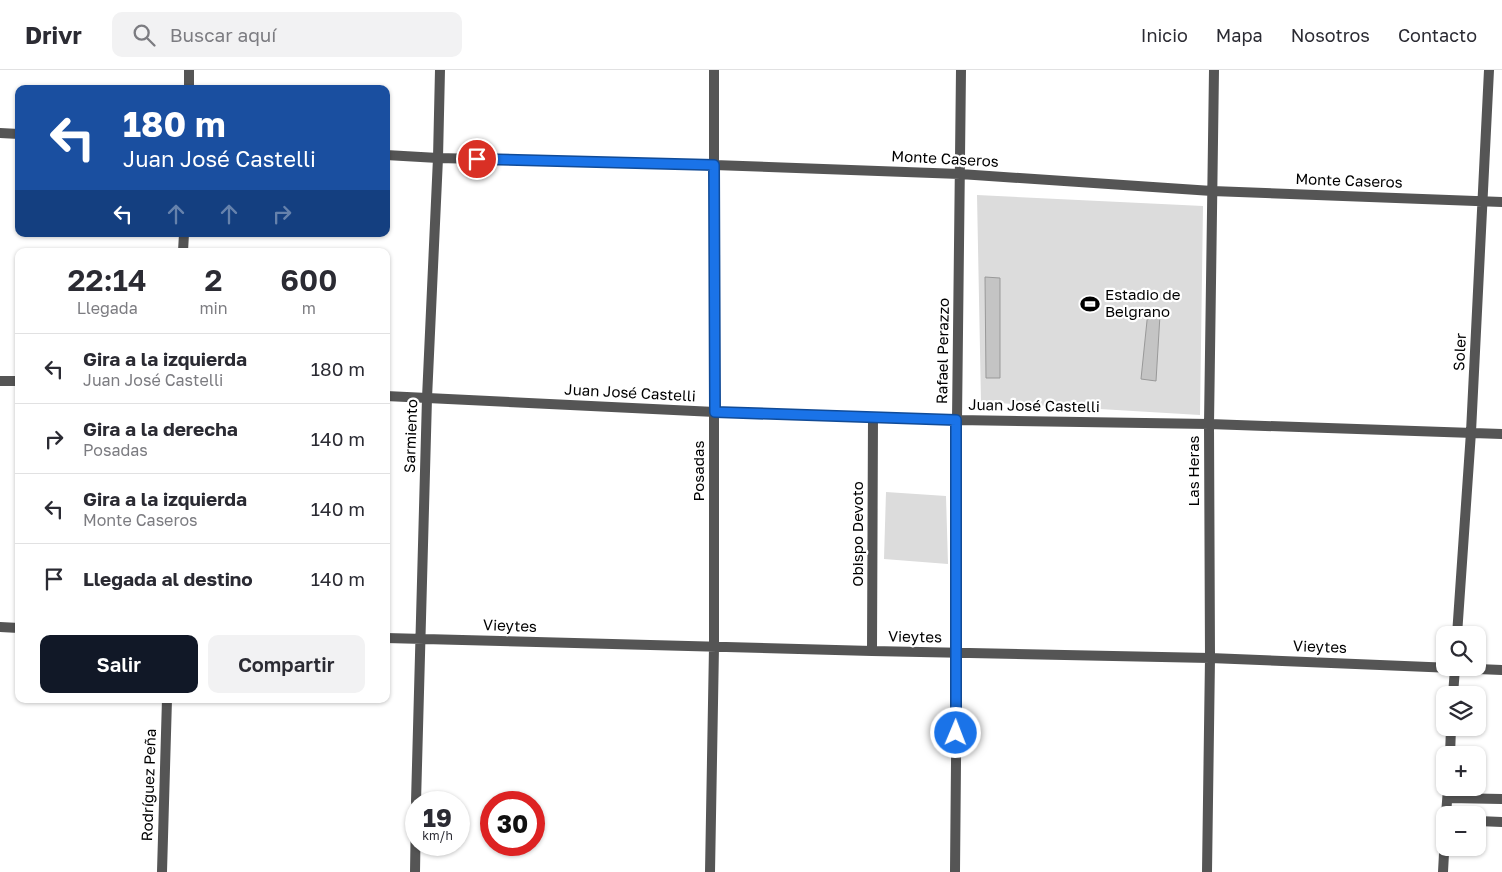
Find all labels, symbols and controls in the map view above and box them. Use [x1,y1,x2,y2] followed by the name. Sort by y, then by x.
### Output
[112,12,462,57] search box
[25,20,82,49] text: Drivr
[130,21,158,49] icon: search
[170,23,276,46] text: Buscar aquí
[1141,24,1188,46] text: Inicio
[1216,24,1263,46] text: Mapa
[1291,24,1370,46] text: Nosotros
[1398,24,1477,46] text: Contacto
[123,103,226,145] text: 180 m
[40,105,105,170] icon: left
[456,138,498,180] pin
[123,145,316,172] text: Juan José Castelli
[463,145,491,173] icon: arrive
[891,146,999,170] street label: Monte Caseros
[1295,169,1403,191] street label: Monte Caseros
[109,200,137,228] icon: left
[162,200,190,228] icon: ahead
[215,200,243,228] icon: ahead
[268,200,296,228] icon: right
[68,262,147,298] text: 22:14
[205,262,223,298] text: 2
[280,262,337,298] text: 600
[1105,285,1181,320] place label: Estadio de Belgrano
[1079,293,1101,315] sports icon: Estadio de Belgrano
[77,298,138,318] text: Llegada
[199,298,228,318] text: min
[302,298,316,318] text: m
[932,298,952,404] street label: Rafael Perazzo
[1449,332,1469,371] street label: Soler
[83,347,247,370] text: Gira a la izquierda
[40,355,68,383] icon: left
[311,357,365,380] text: 180 m
[83,370,223,390] text: Juan José Castelli
[564,380,696,404] street label: Juan José Castelli
[968,395,1100,415] street label: Juan José Castelli
[400,399,420,473] street label: Sarmiento
[83,417,238,440] text: Gira a la derecha
[40,425,68,453] icon: right
[311,427,365,450] text: 140 m
[1184,435,1202,507] street label: Las Heras
[83,440,148,460] text: Posadas
[689,441,707,501] street label: Posadas
[848,481,866,587] street label: Obispo Devoto
[83,487,247,510] text: Gira a la izquierda
[40,495,68,523] icon: left
[311,497,365,520] text: 140 m
[83,510,198,530] text: Monte Caseros
[40,565,68,593] icon: arrive
[83,567,253,590] text: Llegada al destino
[311,567,365,590] text: 140 m
[483,615,537,635] street label: Vieytes
[1436,626,1486,856] map controls
[1436,626,1486,676] button: search
[888,627,942,645] street label: Vieytes
[40,635,198,693] button: Salir
[208,635,365,693] button: Compartir
[1293,636,1347,656] street label: Vieytes
[1436,686,1486,736] button: layers
[929,706,981,758] position arrow
[137,728,159,842] street label: Rodríguez Peña
[1436,746,1486,796] button: +
[480,791,545,856] speed limit sign: 30
[423,802,452,833] text: 19
[1436,806,1486,856] button: −
[422,828,453,843] text: km/h

